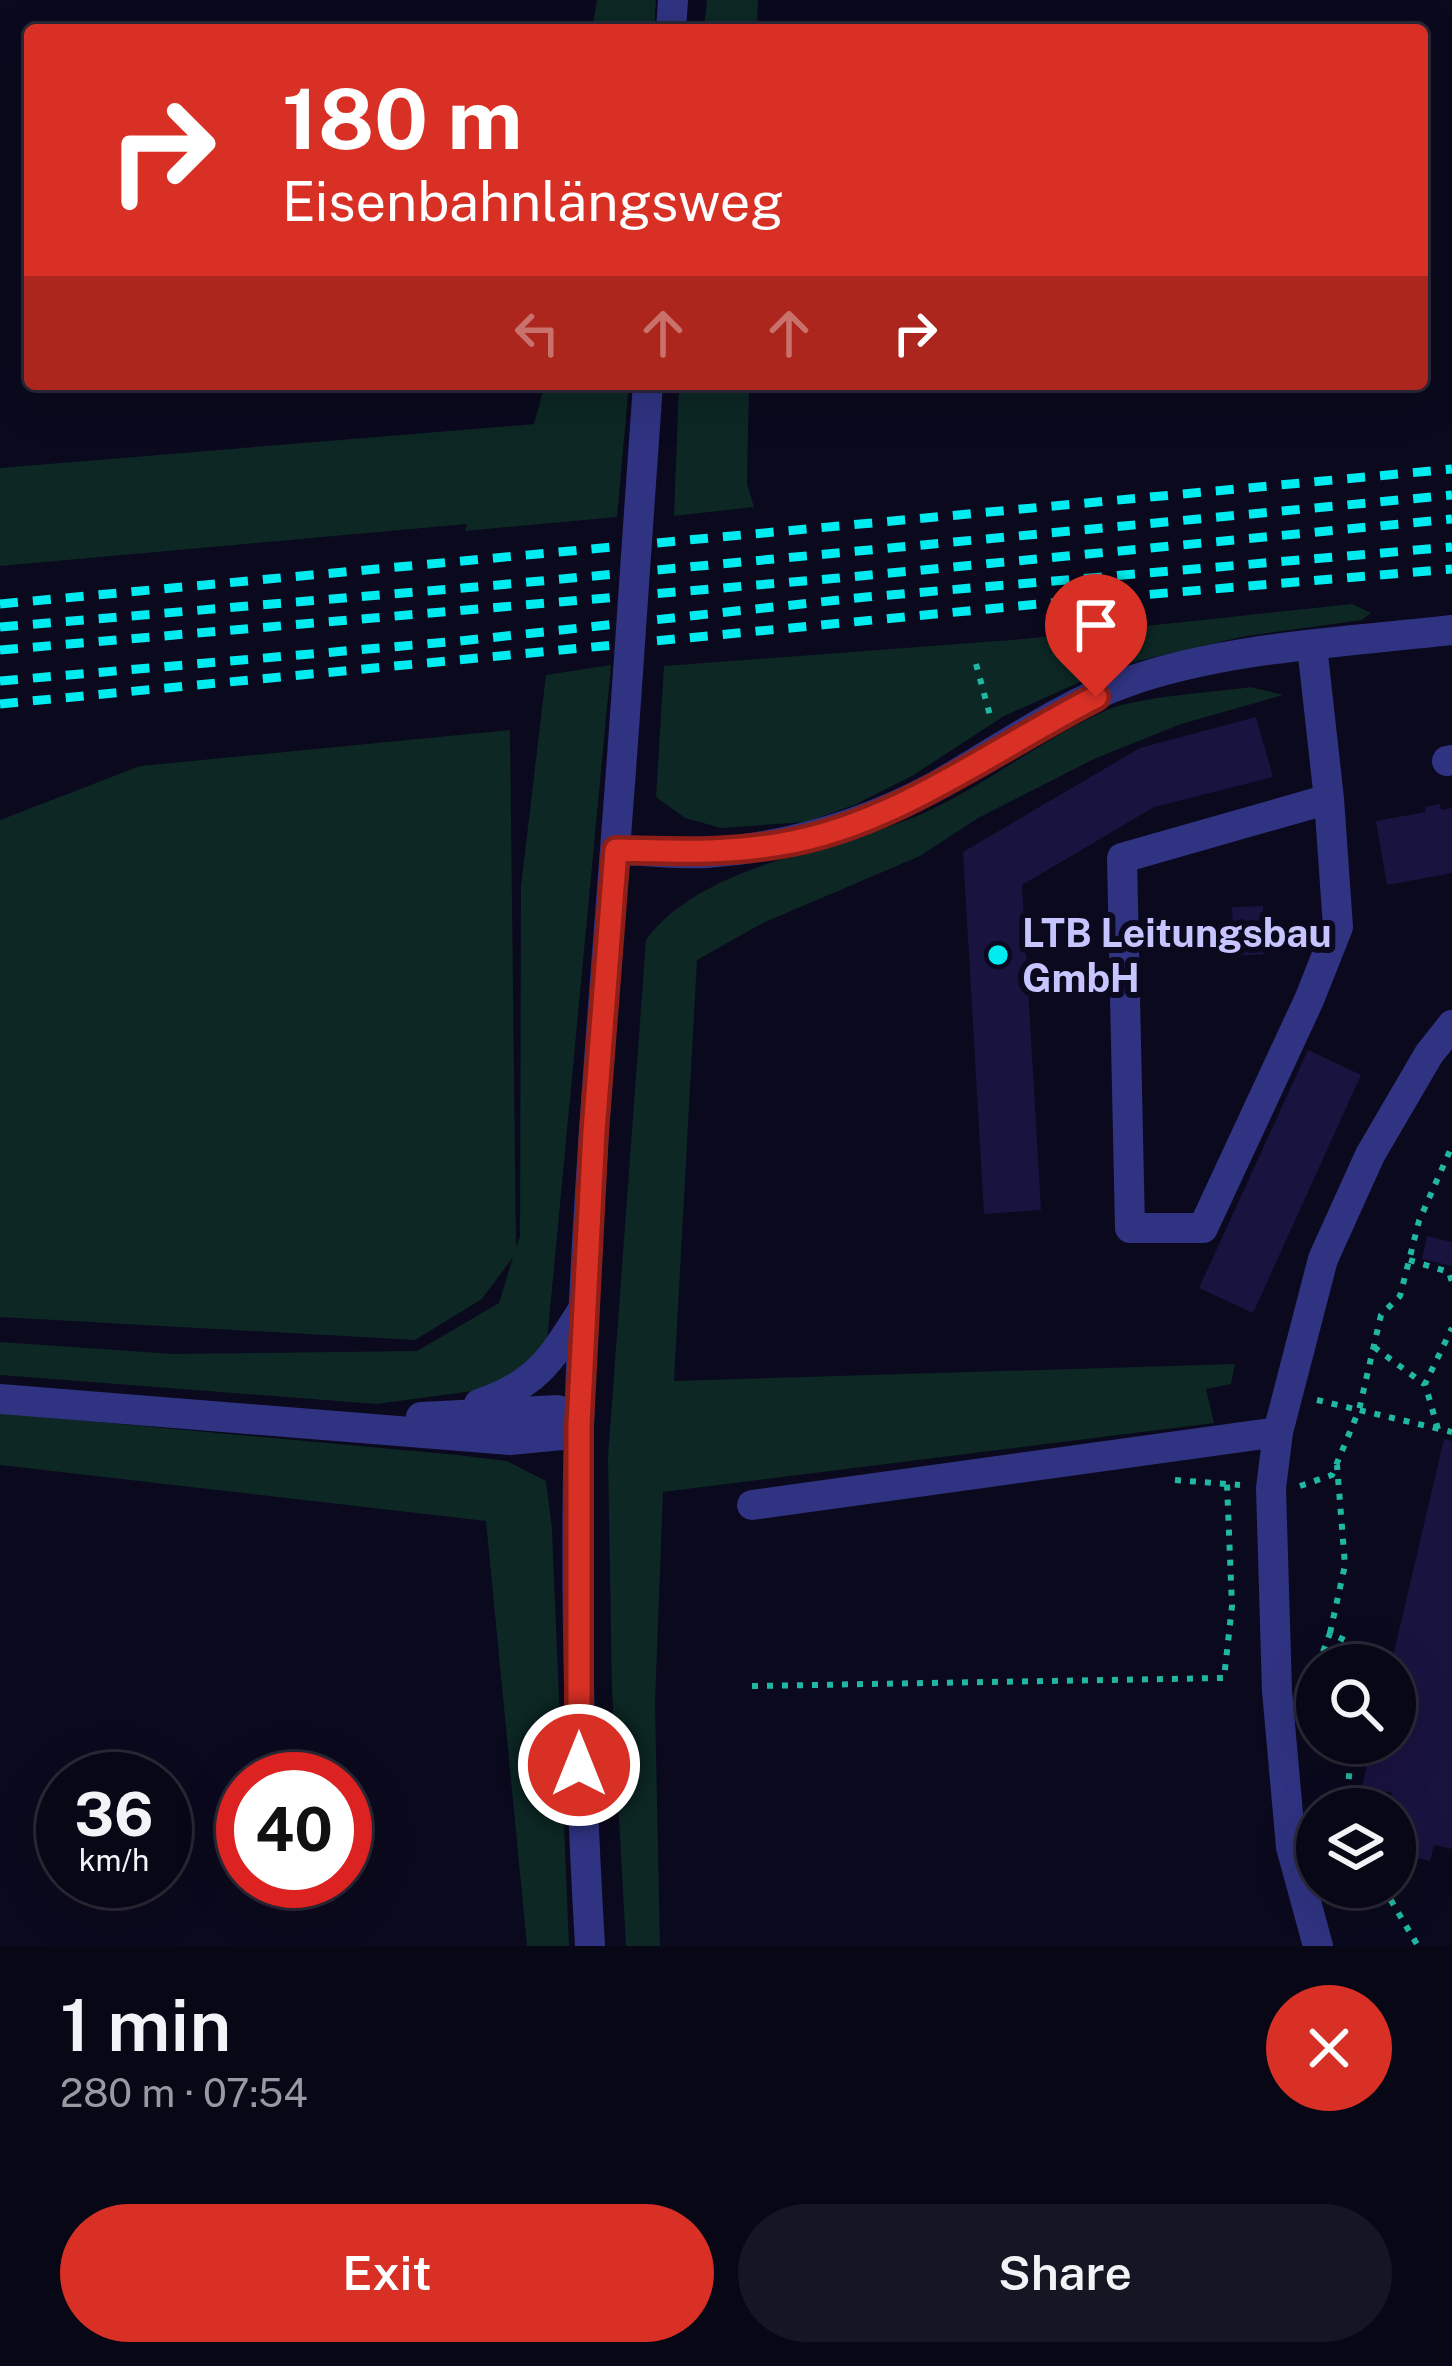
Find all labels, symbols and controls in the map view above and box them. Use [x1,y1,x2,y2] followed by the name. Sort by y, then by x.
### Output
[282,69,522,168] text: 180 m
[84,72,240,228] icon: right
[282,170,784,233] text: Eisenbahnlängsweg
[504,300,570,366] icon: left
[630,300,696,366] icon: ahead
[756,300,822,366] icon: ahead
[882,300,948,366] icon: right
[1045,574,1147,697] pin
[1063,592,1129,658] icon: arrive
[1022,910,1332,1001] place label: LTB Leitungsbau GmbH
[985,942,1011,968] marker: LTB Leitungsbau GmbH
[1296,1644,1416,1908] map controls
[1296,1644,1416,1764] button: search
[516,1702,642,1828] position arrow
[216,1752,372,1908] speed limit sign: 40
[74,1779,154,1850] text: 36
[1296,1788,1416,1908] button: layers
[79,1842,149,1878] text: km/h
[60,1983,231,2067] text: 1 min
[1266,1985,1392,2111] button: close
[60,2070,308,2116] text: 280 m · 07:54
[60,2204,714,2342] button: Exit
[738,2204,1392,2342] button: Share

